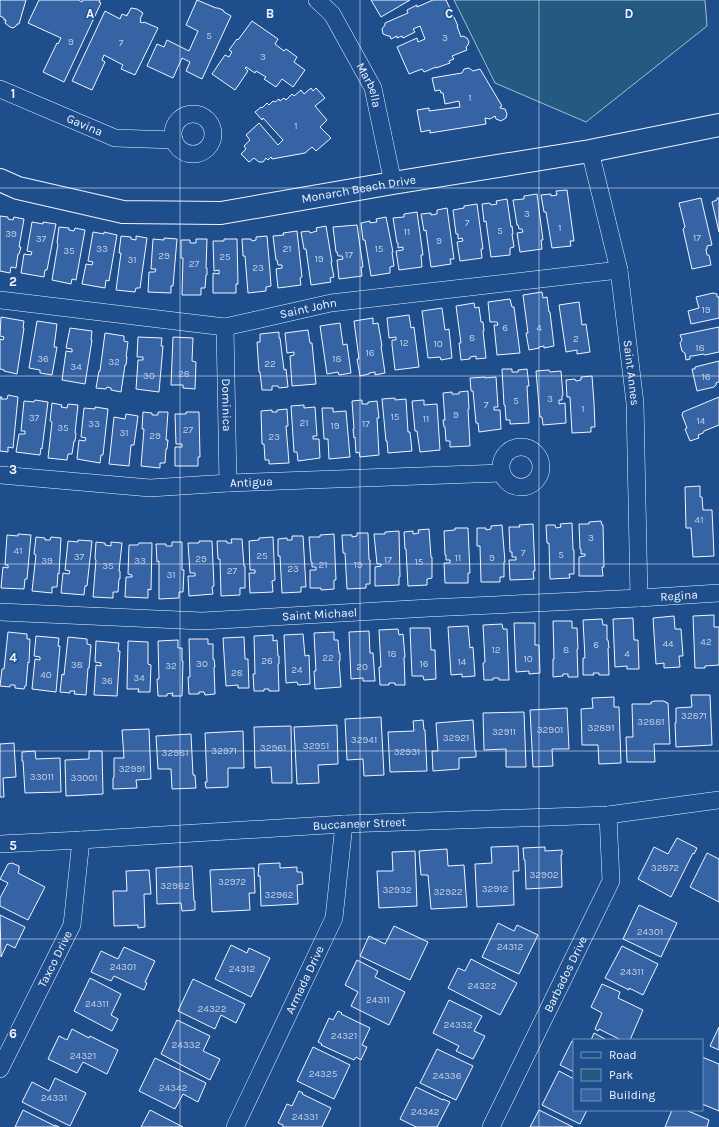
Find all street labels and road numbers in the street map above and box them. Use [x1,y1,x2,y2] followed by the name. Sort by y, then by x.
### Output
[353,60,384,109] street label: Marbella
[65,111,105,139] street label: Gavina
[300,172,417,206] street label: Monarch Beach Drive
[278,295,337,321] street label: Saint John
[620,339,642,406] street label: Saint Annes
[219,378,234,432] street label: Dominica
[230,474,273,490] street label: Antigua
[660,587,698,604] street label: Regina
[282,605,358,623] street label: Saint Michael
[312,815,407,833] street label: Buccaneer Street
[35,928,75,990] street label: Taxco Drive
[541,934,590,1015] street label: Barbados Drive
[283,943,327,1016] street label: Armada Drive

